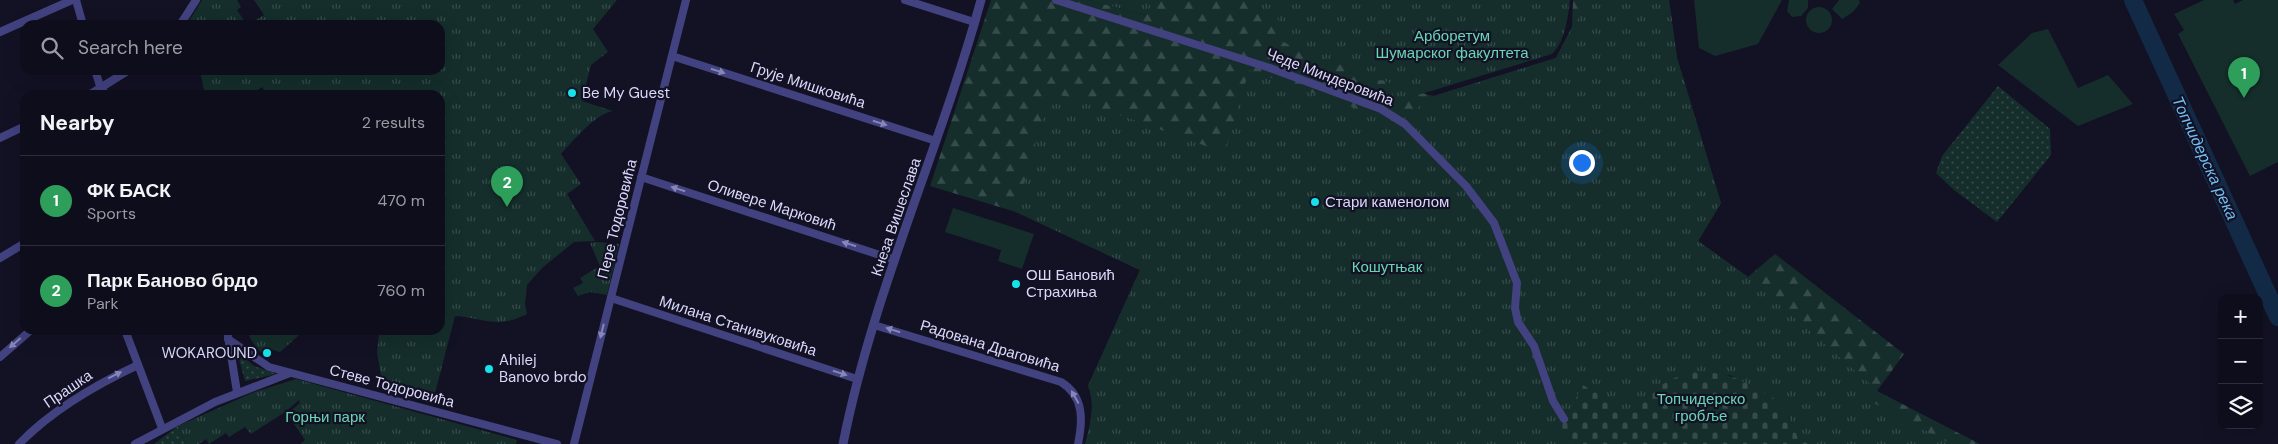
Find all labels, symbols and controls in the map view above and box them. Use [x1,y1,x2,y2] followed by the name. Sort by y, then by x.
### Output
[20,20,445,75] search box
[1375,26,1529,63] park label: Арборетум Шумарског факултета
[38,34,66,62] icon: search
[78,35,183,60] text: Search here
[1263,43,1397,111] street label: Чеде Миндеровића
[748,57,869,113] street label: Грује Мишковића
[2228,57,2260,98] pin: 1
[711,67,726,75] one-way arrow
[582,83,670,103] place label: Be My Guest
[566,87,578,99] marker: Be My Guest
[2167,93,2243,223] water label: Топчидерска река
[40,109,114,137] text: Nearby
[362,112,425,133] text: 2 results
[873,119,888,127] one-way arrow
[1569,150,1595,176] your location
[866,155,926,279] street label: Кнеза Вишеслава
[592,156,642,281] street label: Пере Тодоровића
[491,166,523,207] pin: 2
[705,175,839,235] street label: Оливере Марковић
[87,178,171,203] text: ФК БАСК
[670,184,685,192] one-way arrow
[53,190,59,211] text: 1
[378,190,425,211] text: 470 m
[1325,192,1449,212] place label: Стари каменолом
[1309,196,1321,208] marker: Стари каменолом
[87,203,136,224] text: Sports
[841,240,856,248] one-way arrow
[1352,257,1423,277] park label: Кошутњак
[1026,265,1115,302] place label: ОШ Бановић Страхиња
[87,268,258,293] text: Парк Баново брдо
[1010,278,1022,290] marker: ОШ Бановић Страхиња
[51,280,61,301] text: 2
[377,280,425,301] text: 760 m
[657,291,820,361] street label: Милана Станивуковића
[87,293,119,314] text: Park
[2218,294,2263,429] map controls
[2218,294,2263,339] button: +
[918,315,1063,377] street label: Радована Драговића
[598,323,606,338] one-way arrow
[885,326,900,334] one-way arrow
[9,338,22,349] one-way arrow
[2218,339,2263,384] button: −
[161,343,257,363] place label: WOKAROUND
[261,347,273,359] marker: WOKAROUND
[499,350,587,387] place label: Ahilej Banovo brdo
[327,360,457,413] street label: Стеве Тодоровића
[483,363,495,375] marker: Ahilej Banovo brdo
[40,365,97,413] street label: Прашка
[833,370,848,378] one-way arrow
[108,371,122,379] one-way arrow
[2218,384,2263,429] button: layers
[1657,389,1745,426] park label: Топчидерско гробље
[1071,390,1080,404] one-way arrow
[285,407,365,427] park label: Горњи парк

